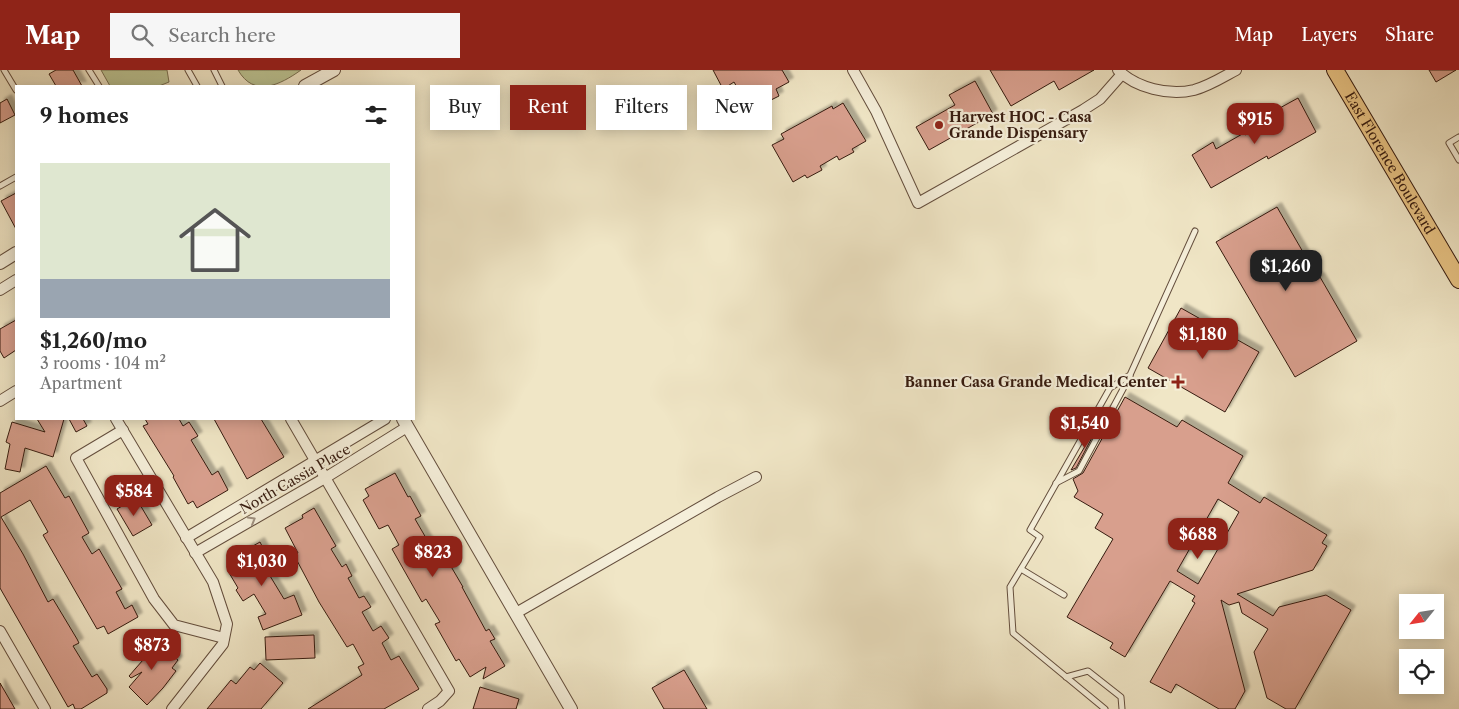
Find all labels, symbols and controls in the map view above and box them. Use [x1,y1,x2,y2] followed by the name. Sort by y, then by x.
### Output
[110,13,460,58] search box
[25,21,80,50] text: Map
[128,21,156,49] icon: search
[168,24,276,47] text: Search here
[1235,24,1273,46] text: Map
[1301,24,1357,46] text: Layers
[1385,24,1434,46] text: Share
[430,85,500,130] chip: Buy
[510,85,586,130] chip: Rent
[596,85,687,130] chip: Filters
[697,85,772,130] chip: New
[1341,88,1439,238] street label: East Florence Boulevard
[362,101,390,129] icon: filters
[1225,102,1285,145] pin: $915
[40,103,129,128] text: 9 homes
[949,108,1093,142] place label: Harvest HOC - Casa Grande Dispensary
[1238,109,1272,129] text: $915
[933,119,945,131] marker: Harvest HOC - Casa Grande Dispensary
[170,195,260,285] icon: home
[1245,250,1327,292] pin: $1,260
[1261,256,1311,276] text: $1,260
[1162,318,1244,360] pin: $1,180
[1179,324,1227,344] text: $1,180
[40,328,147,353] text: $1,260/mo
[40,353,166,373] text: 3 rooms · 104 m²
[40,373,122,393] text: Apartment
[904,373,1167,391] place label: Banner Casa Grande Medical Center
[1171,375,1185,389] marker: Banner Casa Grande Medical Center
[1044,406,1126,449] pin: $1,540
[1060,413,1110,433] text: $1,540
[237,440,354,518] street label: North Cassia Place
[104,474,164,517] pin: $584
[115,481,153,501] text: $584
[247,516,256,526] one-way arrow
[1168,518,1228,560] pin: $688
[1179,524,1217,544] text: $688
[403,536,463,578] pin: $823
[414,542,452,562] text: $823
[221,544,303,587] pin: $1,030
[237,551,287,571] text: $1,030
[1399,594,1444,639] north arrow
[1399,594,1444,694] map controls
[122,628,182,671] pin: $873
[134,635,170,655] text: $873
[1399,649,1444,694] button: locate

